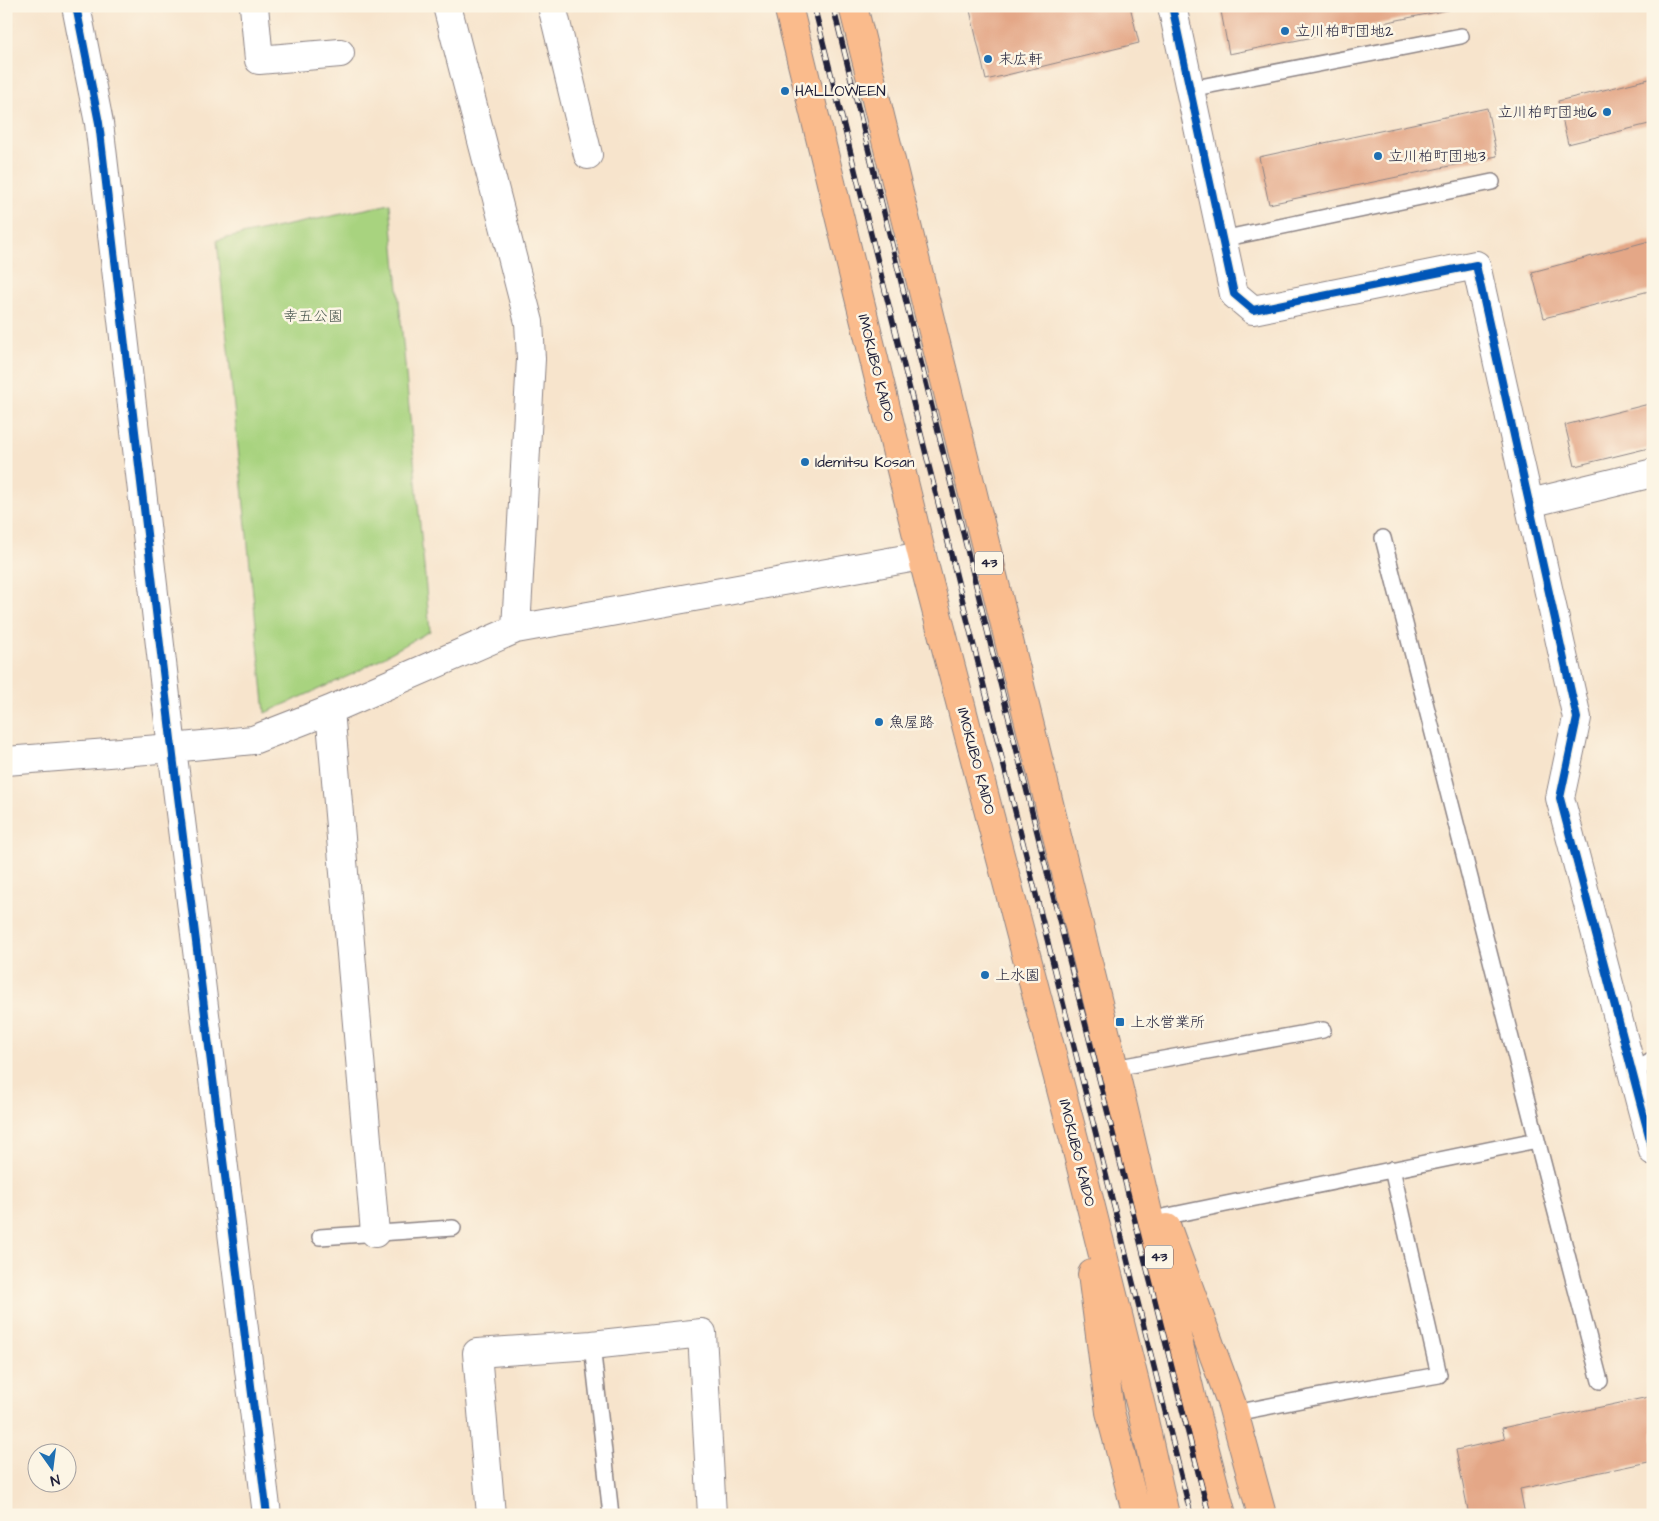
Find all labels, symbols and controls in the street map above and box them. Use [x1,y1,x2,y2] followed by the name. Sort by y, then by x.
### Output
[1295,21,1394,42] place label: 立川柏町団地2
[1279,25,1291,37] marker: 立川柏町団地2
[998,49,1043,70] place label: 末広軒
[982,53,994,65] marker: 末広軒
[795,81,886,102] place label: HALLOWEEN
[779,85,791,97] marker: HALLOWEEN
[1498,102,1598,123] place label: 立川柏町団地6
[1601,106,1613,118] marker: 立川柏町団地6
[1388,146,1486,167] place label: 立川柏町団地3
[1372,150,1384,162] marker: 立川柏町団地3
[283,306,343,327] park label: 幸五公園
[853,312,899,424] street label: IMOKUBO KAIDO
[815,452,915,473] place label: Idemitsu Kosan
[799,456,811,468] marker: Idemitsu Kosan
[975,552,1003,574] road number: 43
[952,705,1000,817] street label: IMOKUBO KAIDO
[889,712,934,733] place label: 魚屋路
[873,716,885,728] marker: 魚屋路
[995,965,1040,986] place label: 上水園
[979,969,991,981] marker: 上水園
[1130,1012,1205,1033] place label: 上水営業所
[1114,1016,1126,1028] marker: 上水営業所
[1054,1097,1100,1209] street label: IMOKUBO KAIDO
[1145,1246,1173,1268] road number: 43
[28,1444,78,1494] north arrow
[48,1469,62,1490] text: N

